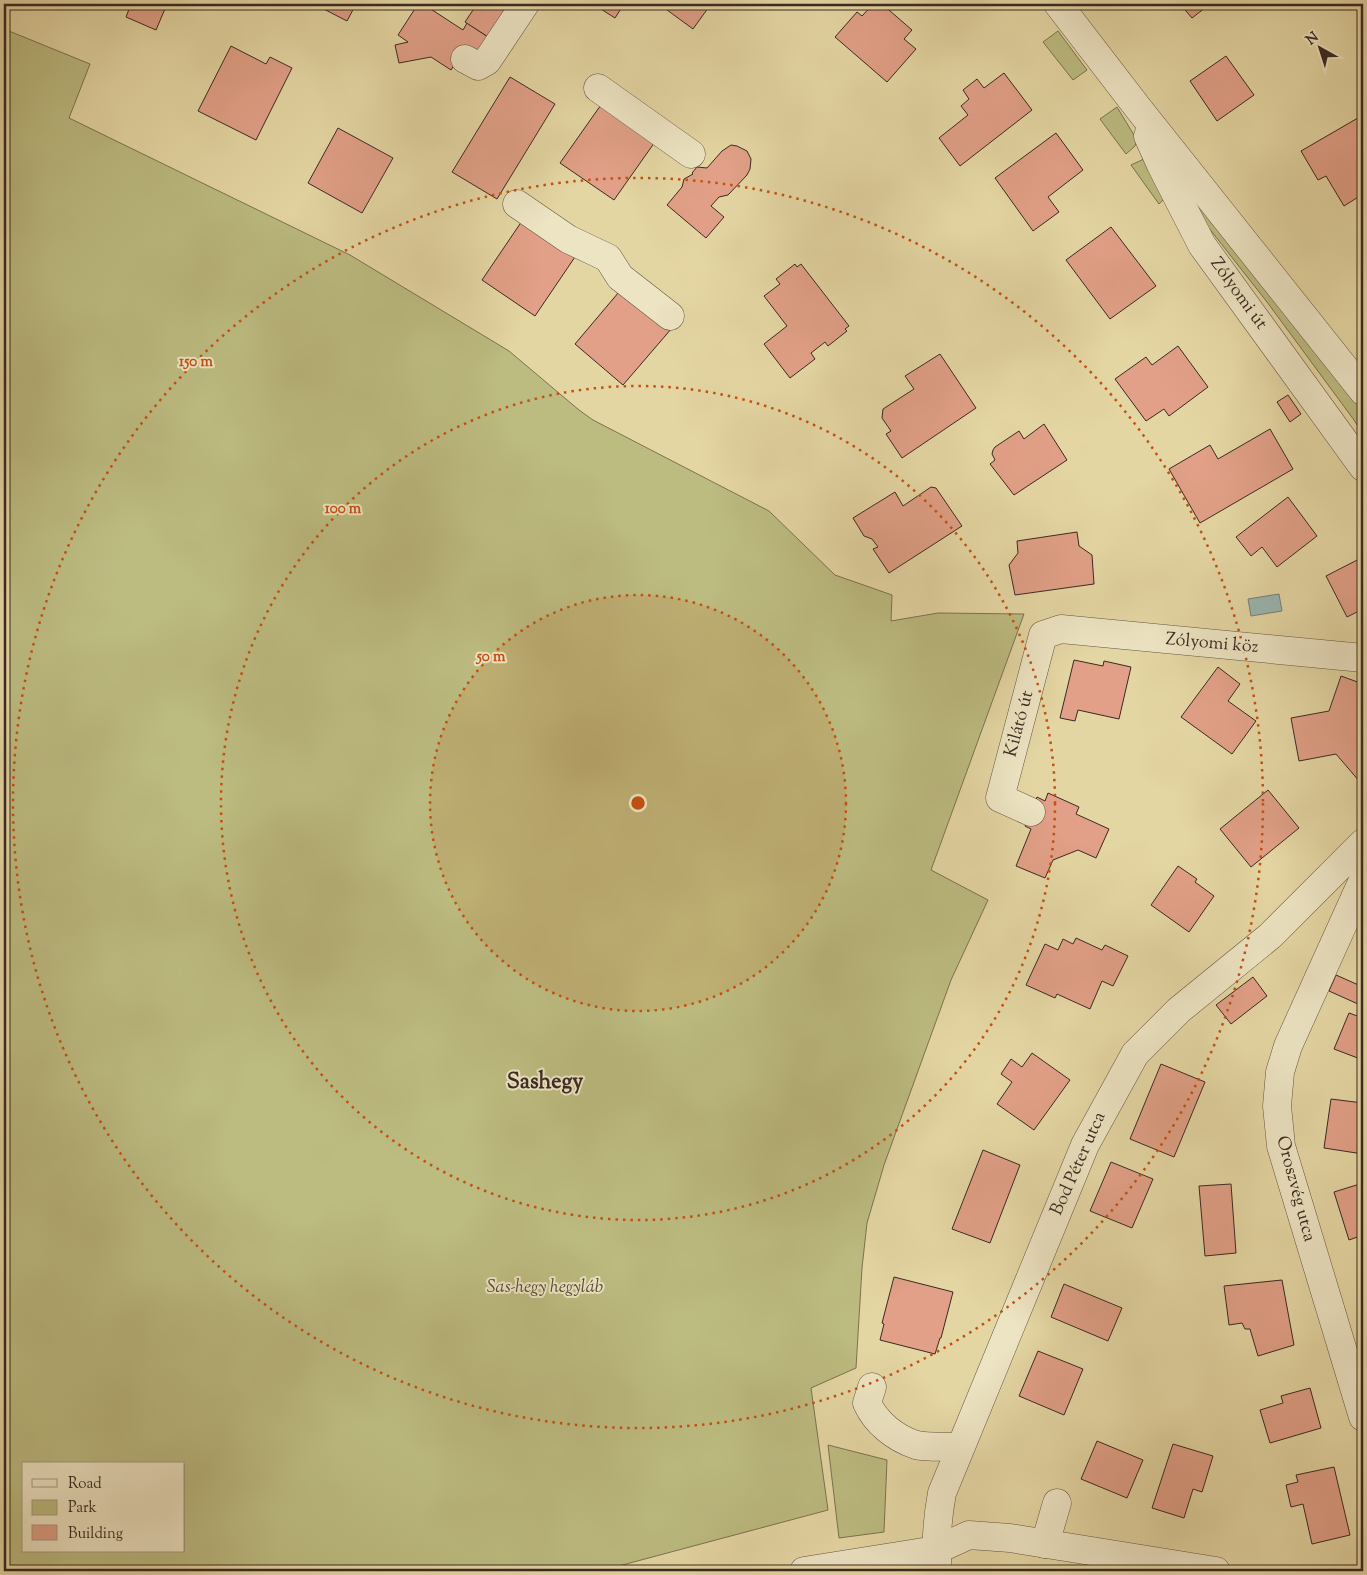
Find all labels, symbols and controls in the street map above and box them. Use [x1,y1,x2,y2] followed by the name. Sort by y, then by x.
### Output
[1294,22,1344,72] north arrow
[1302,28,1324,51] text: N
[1203,253,1273,335] street label: Zólyomi út
[179,352,213,373] text: 150 m
[325,499,362,520] text: 100 m
[1164,627,1260,661] street label: Zólyomi köz
[476,647,506,668] text: 50 m
[999,688,1041,760] street label: Kilátó út
[629,794,647,812] centre of rings
[507,1067,583,1099] district label: Sashegy
[1045,1108,1113,1220] street label: Bod Péter utca
[1268,1133,1322,1245] street label: Oroszvég utca
[487,1275,603,1301] park label: Sas-hegy hegyláb
[22,1462,185,1552] legend
[68,1474,102,1495] text: Road
[68,1498,97,1519] text: Park
[68,1524,123,1545] text: Building

